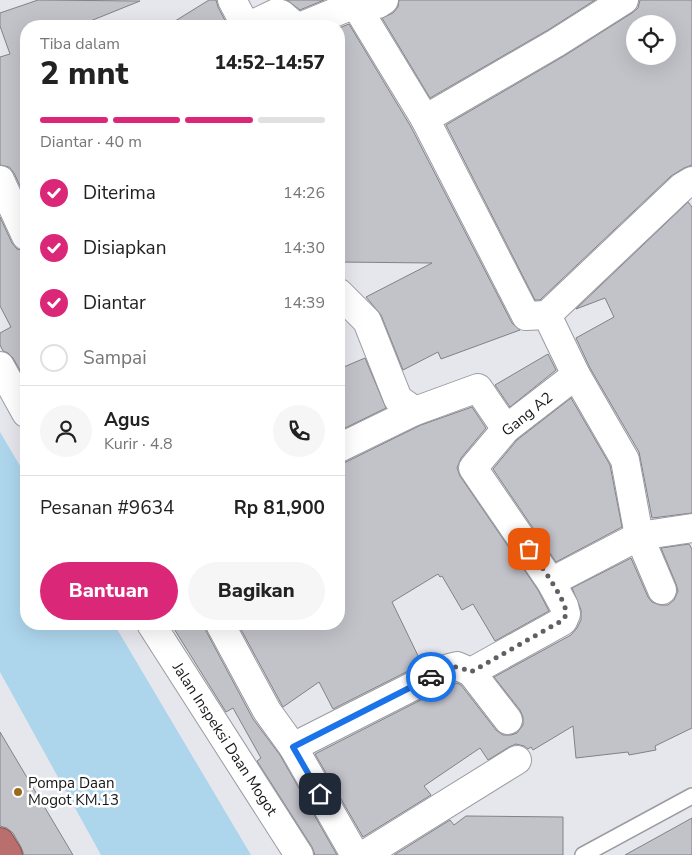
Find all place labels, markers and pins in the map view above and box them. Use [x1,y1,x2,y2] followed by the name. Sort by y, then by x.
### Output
[508,528,550,570] pin
[28,773,119,810] place label: Pompa Daan Mogot KM.13
[299,773,341,815] pin
[12,786,24,798] marker: Pompa Daan Mogot KM.13

